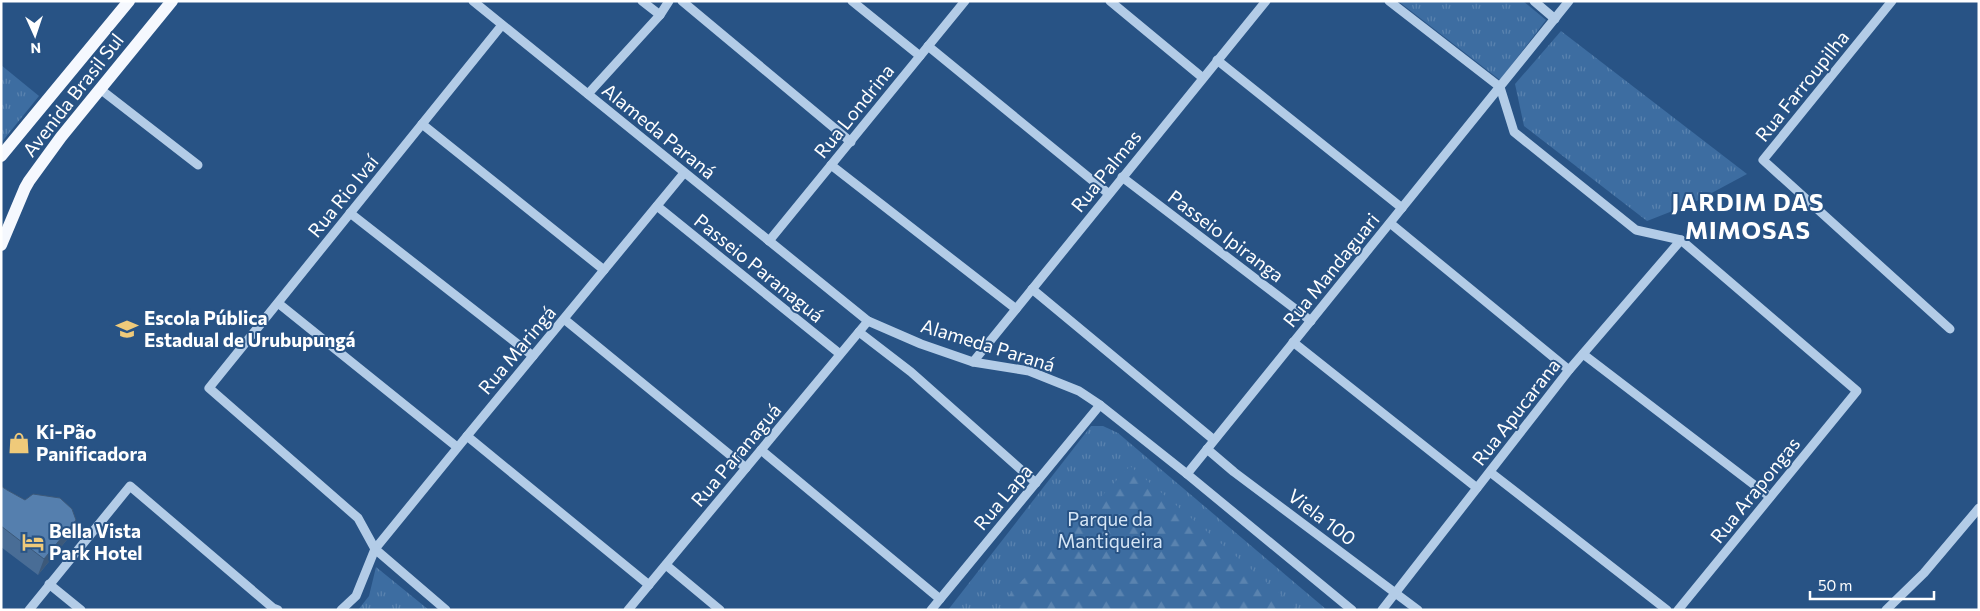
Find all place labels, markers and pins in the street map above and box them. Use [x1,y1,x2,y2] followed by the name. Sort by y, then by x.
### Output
[144,306,356,351] place label: Escola Pública Estadual de Urubupungá
[114,316,140,342] school or university icon: Escola Pública Estadual de Urubupungá
[36,420,147,465] place label: Ki-Pão Panificadora
[6,430,32,456] shop icon: Ki-Pão Panificadora
[49,519,142,564] place label: Bella Vista Park Hotel
[20,529,46,555] hotel icon: Bella Vista Park Hotel

